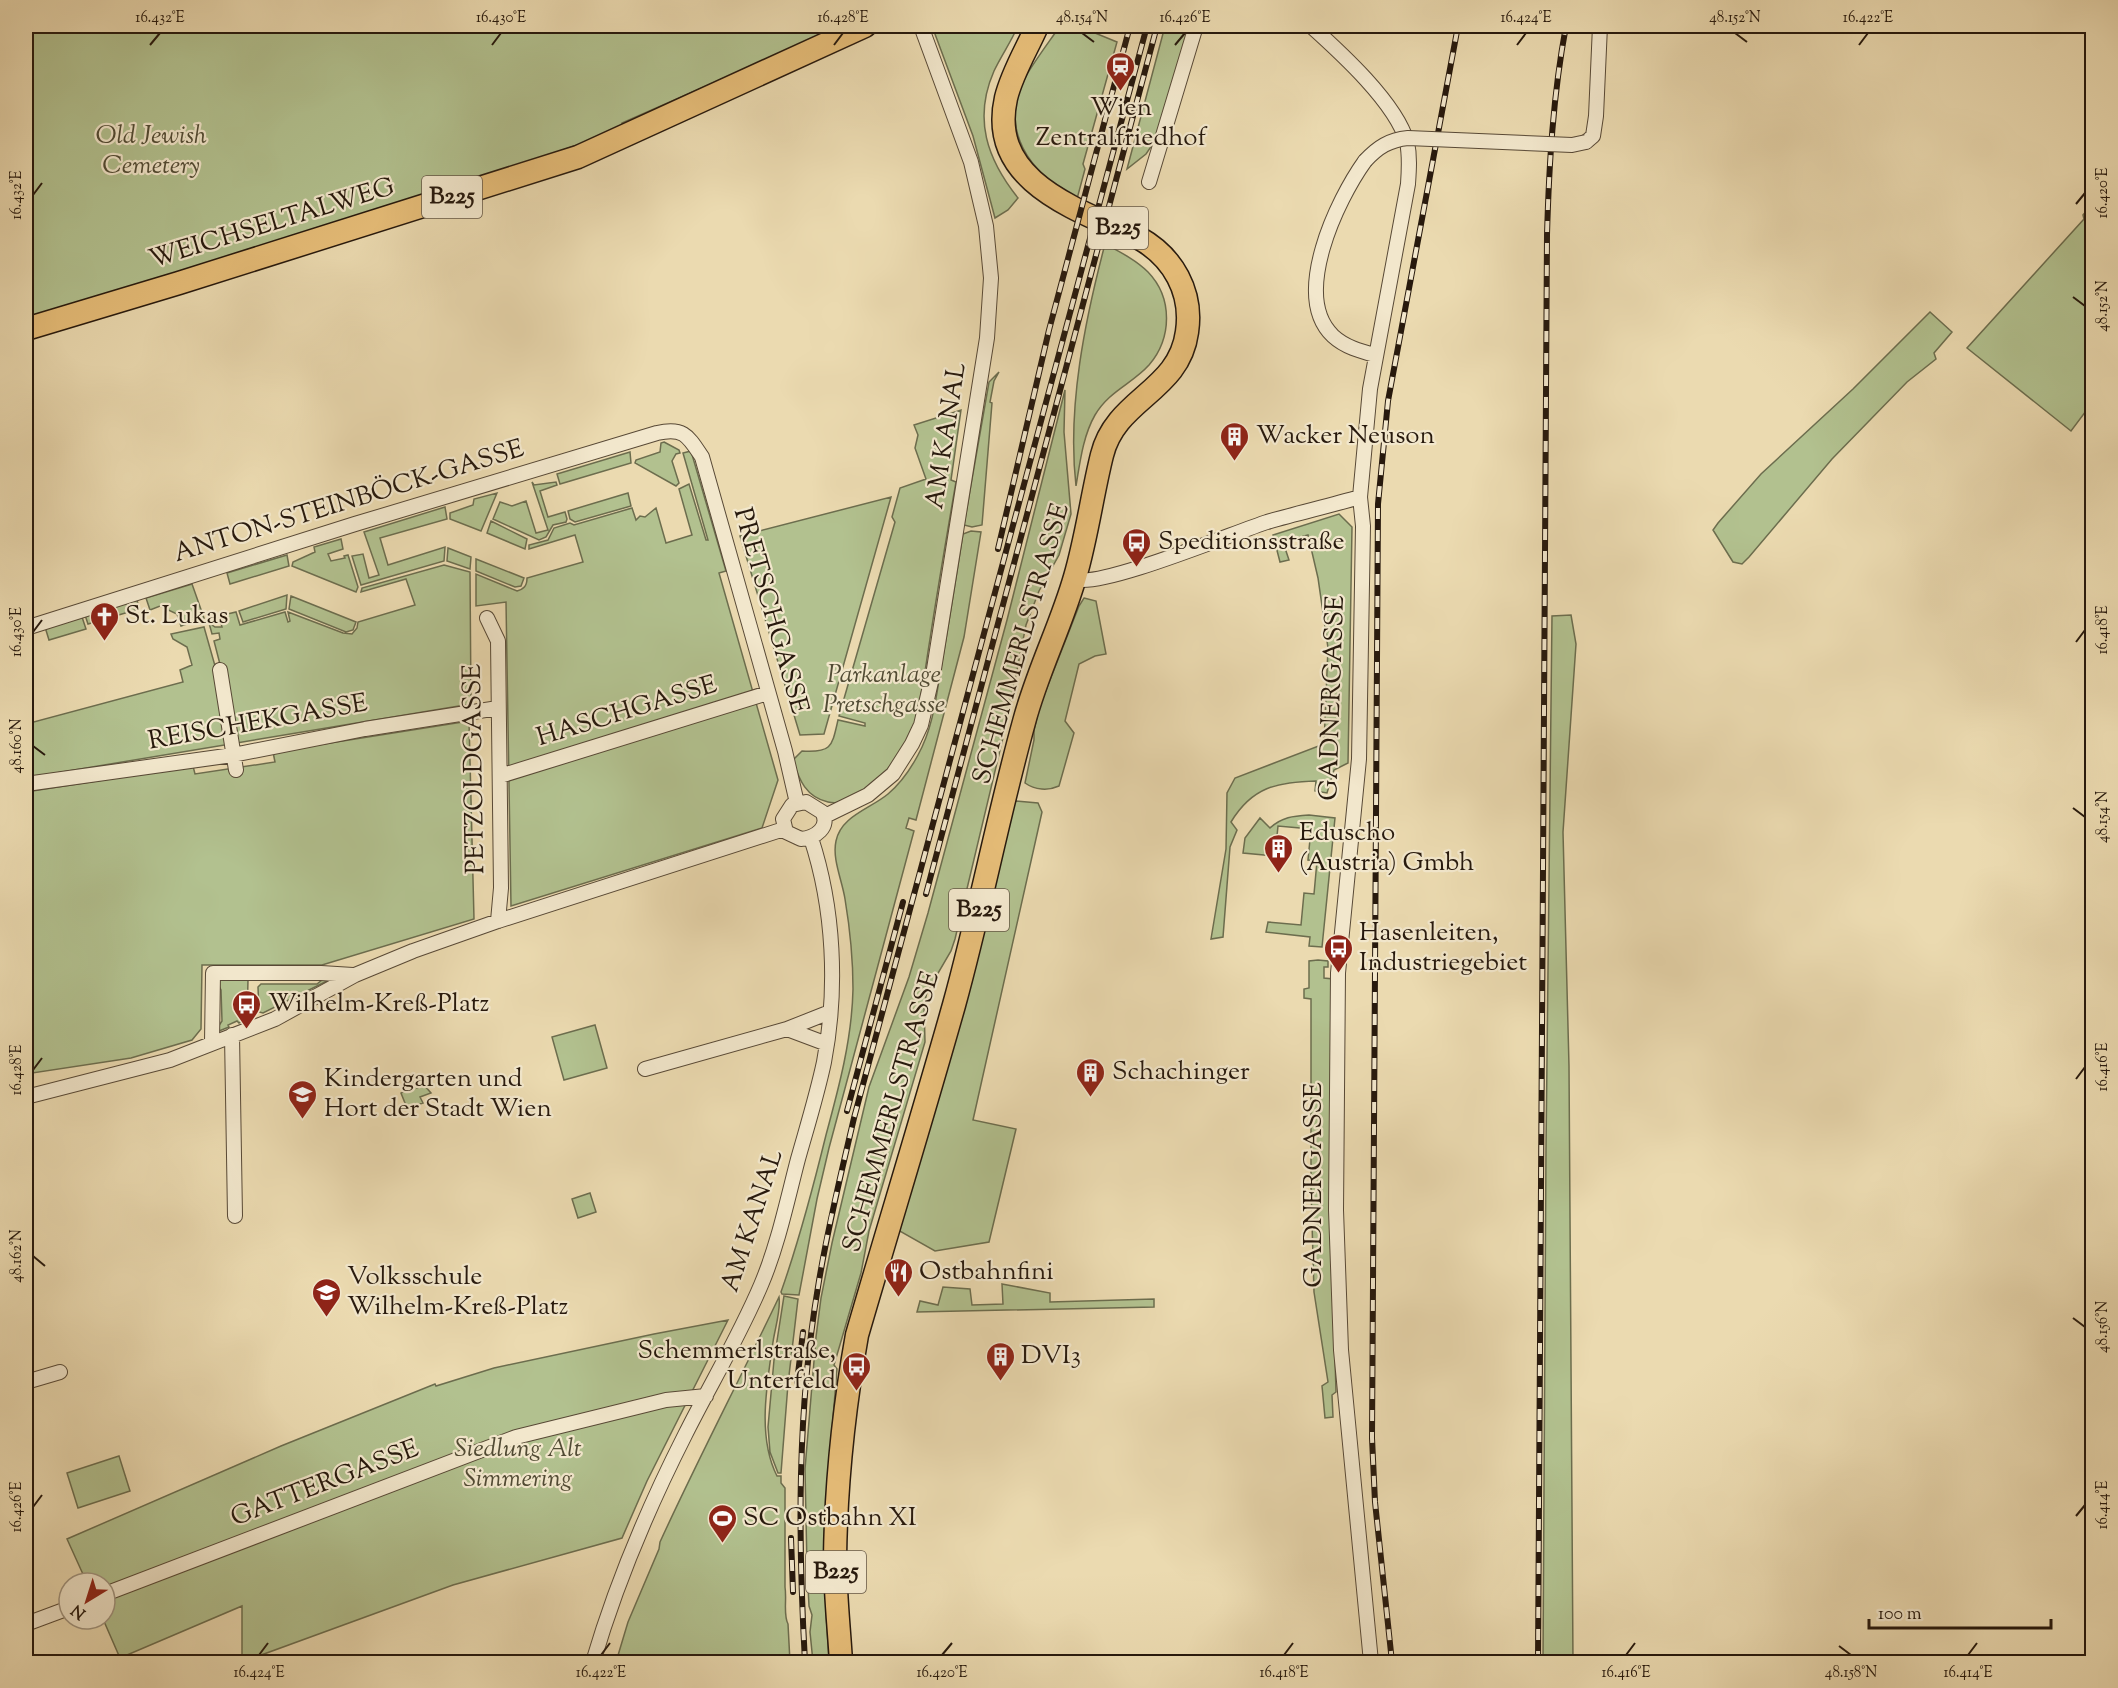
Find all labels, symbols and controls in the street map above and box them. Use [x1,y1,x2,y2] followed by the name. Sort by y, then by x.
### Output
[135,8,185,29] text: 16.432°E
[476,8,526,29] text: 16.430°E
[817,8,869,29] text: 16.428°E
[1056,8,1108,29] text: 48.154°N
[1159,8,1211,29] text: 16.426°E
[1500,8,1552,29] text: 16.424°E
[1709,8,1761,29] text: 48.152°N
[1843,8,1893,29] text: 16.422°E
[1105,50,1137,92] station icon: Wien Zentralfriedhof
[1036,90,1207,157] place label: Wien Zentralfriedhof
[95,118,207,185] park label: Old Jewish Cemetery
[2093,167,2114,219] text: 16.420°E
[145,169,399,279] street label: WEICHSELTALWEG
[7,170,28,220] text: 16.432°E
[422,176,482,218] road number: B225
[1088,207,1148,249] road number: B225
[2093,280,2114,332] text: 48.152°N
[917,360,977,512] street label: AM KANAL
[1256,418,1435,455] place label: Wacker Neuson
[1219,420,1251,462] building icon: Wacker Neuson
[169,431,529,573] street label: ANTON-STEINBÖCK-GASSE
[964,499,1080,789] street label: SCHEMMERLSTRASSE
[723,504,817,719] street label: PRETSCHGASSE
[1158,524,1345,561] place label: Speditionsstraße
[1121,526,1153,568] bus stop icon: Speditionsstraße
[1311,594,1355,801] street label: GADNERGASSE
[125,598,229,635] place label: St. Lukas
[88,600,120,642] church icon: St. Lukas
[2093,605,2114,655] text: 16.418°E
[7,607,28,657] text: 16.430°E
[823,657,945,724] park label: Parkanlage Pretschgasse
[455,663,495,875] street label: PETZOLDGASSE
[532,667,722,757] street label: HASCHGASSE
[145,685,371,760] street label: REISCHEKGASSE
[7,719,28,773] text: 48.160°N
[2093,791,2114,843] text: 48.154°N
[1299,815,1474,882] place label: Eduscho (Austria) Gmbh
[1262,832,1294,874] building icon: Eduscho (Austria) Gmbh
[949,889,1009,931] road number: B225
[1359,915,1527,982] place label: Hasenleiten, Industriegebiet
[1322,932,1354,974] bus stop icon: Hasenleiten, Industriegebiet
[834,967,950,1257] street label: SCHEMMERLSTRASSE
[268,986,490,1023] place label: Wilhelm-Kreß-Platz
[231,988,263,1030] bus stop icon: Wilhelm-Kreß-Platz
[2093,1042,2114,1092] text: 16.416°E
[7,1044,28,1096] text: 16.428°E
[1112,1054,1250,1091] place label: Schachinger
[1075,1056,1107,1098] building icon: Schachinger
[324,1061,552,1128] place label: Kindergarten und Hort der Stadt Wien
[287,1078,319,1120] school or university icon: Kindergarten und Hort der Stadt Wien
[1296,1082,1333,1288] street label: GADNERGASSE
[713,1145,794,1297] street label: AM KANAL
[7,1229,28,1283] text: 48.162°N
[919,1254,1054,1291] place label: Ostbahnfini
[882,1256,914,1298] restaurant icon: Ostbahnfini
[347,1259,569,1326] place label: Volksschule Wilhelm-Kreß-Platz
[310,1276,342,1318] school or university icon: Volksschule Wilhelm-Kreß-Platz
[2093,1301,2114,1353] text: 48.156°N
[638,1333,836,1400] place label: Schemmerlstraße, Unterfeld
[1021,1338,1081,1375] place label: DVI3
[984,1340,1016,1382] building icon: DVI3
[841,1350,873,1392] bus stop icon: Schemmerlstraße, Unterfeld
[226,1431,425,1537] street label: GATTERGASSE
[454,1431,582,1498] park label: Siedlung Alt Simmering
[2093,1480,2114,1530] text: 16.414°E
[7,1481,28,1533] text: 16.426°E
[743,1500,917,1537] place label: SC Ostbahn XI
[706,1502,738,1544] sports icon: SC Ostbahn XI
[806,1551,866,1593] road number: B225
[57,1571,117,1631] north arrow
[1869,1592,2050,1630] scale bar
[67,1598,91,1624] text: N
[1878,1602,1922,1628] text: 100 m
[233,1663,285,1684] text: 16.424°E
[576,1663,626,1684] text: 16.422°E
[916,1663,968,1684] text: 16.420°E
[1259,1663,1309,1684] text: 16.418°E
[1601,1663,1651,1684] text: 16.416°E
[1825,1663,1877,1684] text: 48.158°N
[1943,1663,1993,1684] text: 16.414°E

